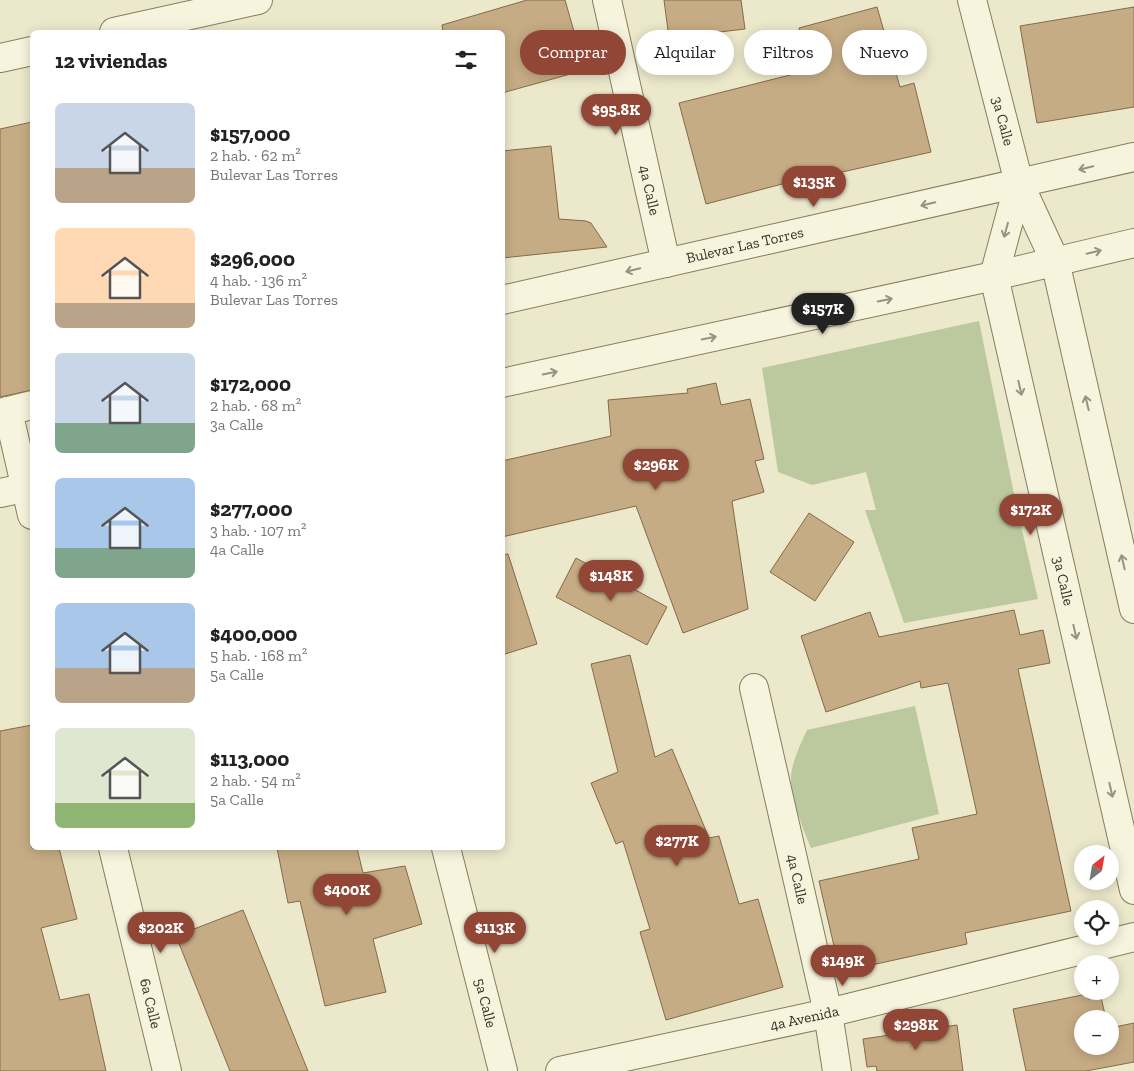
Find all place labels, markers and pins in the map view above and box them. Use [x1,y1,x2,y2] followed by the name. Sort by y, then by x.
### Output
[575,94,657,136] pin: $95.8K
[779,166,849,208] pin: $135K
[788,292,858,335] pin: $157K
[621,448,691,491] pin: $296K
[996,494,1066,536] pin: $172K
[576,560,646,602] pin: $148K
[642,824,712,867] pin: $277K
[312,874,382,916] pin: $400K
[126,912,196,954] pin: $202K
[460,912,530,954] pin: $113K
[808,944,878,987] pin: $149K
[881,1008,951,1051] pin: $298K

